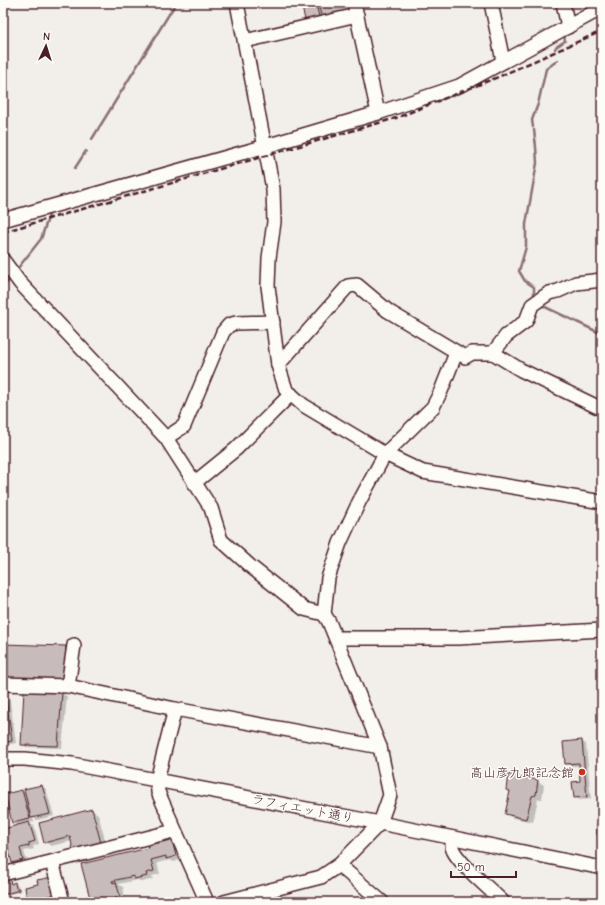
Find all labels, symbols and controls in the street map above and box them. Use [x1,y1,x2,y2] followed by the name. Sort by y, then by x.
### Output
[26,26,66,66] north arrow
[43,30,51,43] text: N
[470,765,574,780] place label: 高山彦九郎記念館
[577,767,587,777] marker: 高山彦九郎記念館
[250,791,355,826] street label: ラフィエット通り
[451,853,516,879] scale bar
[457,860,485,874] text: 50 m

